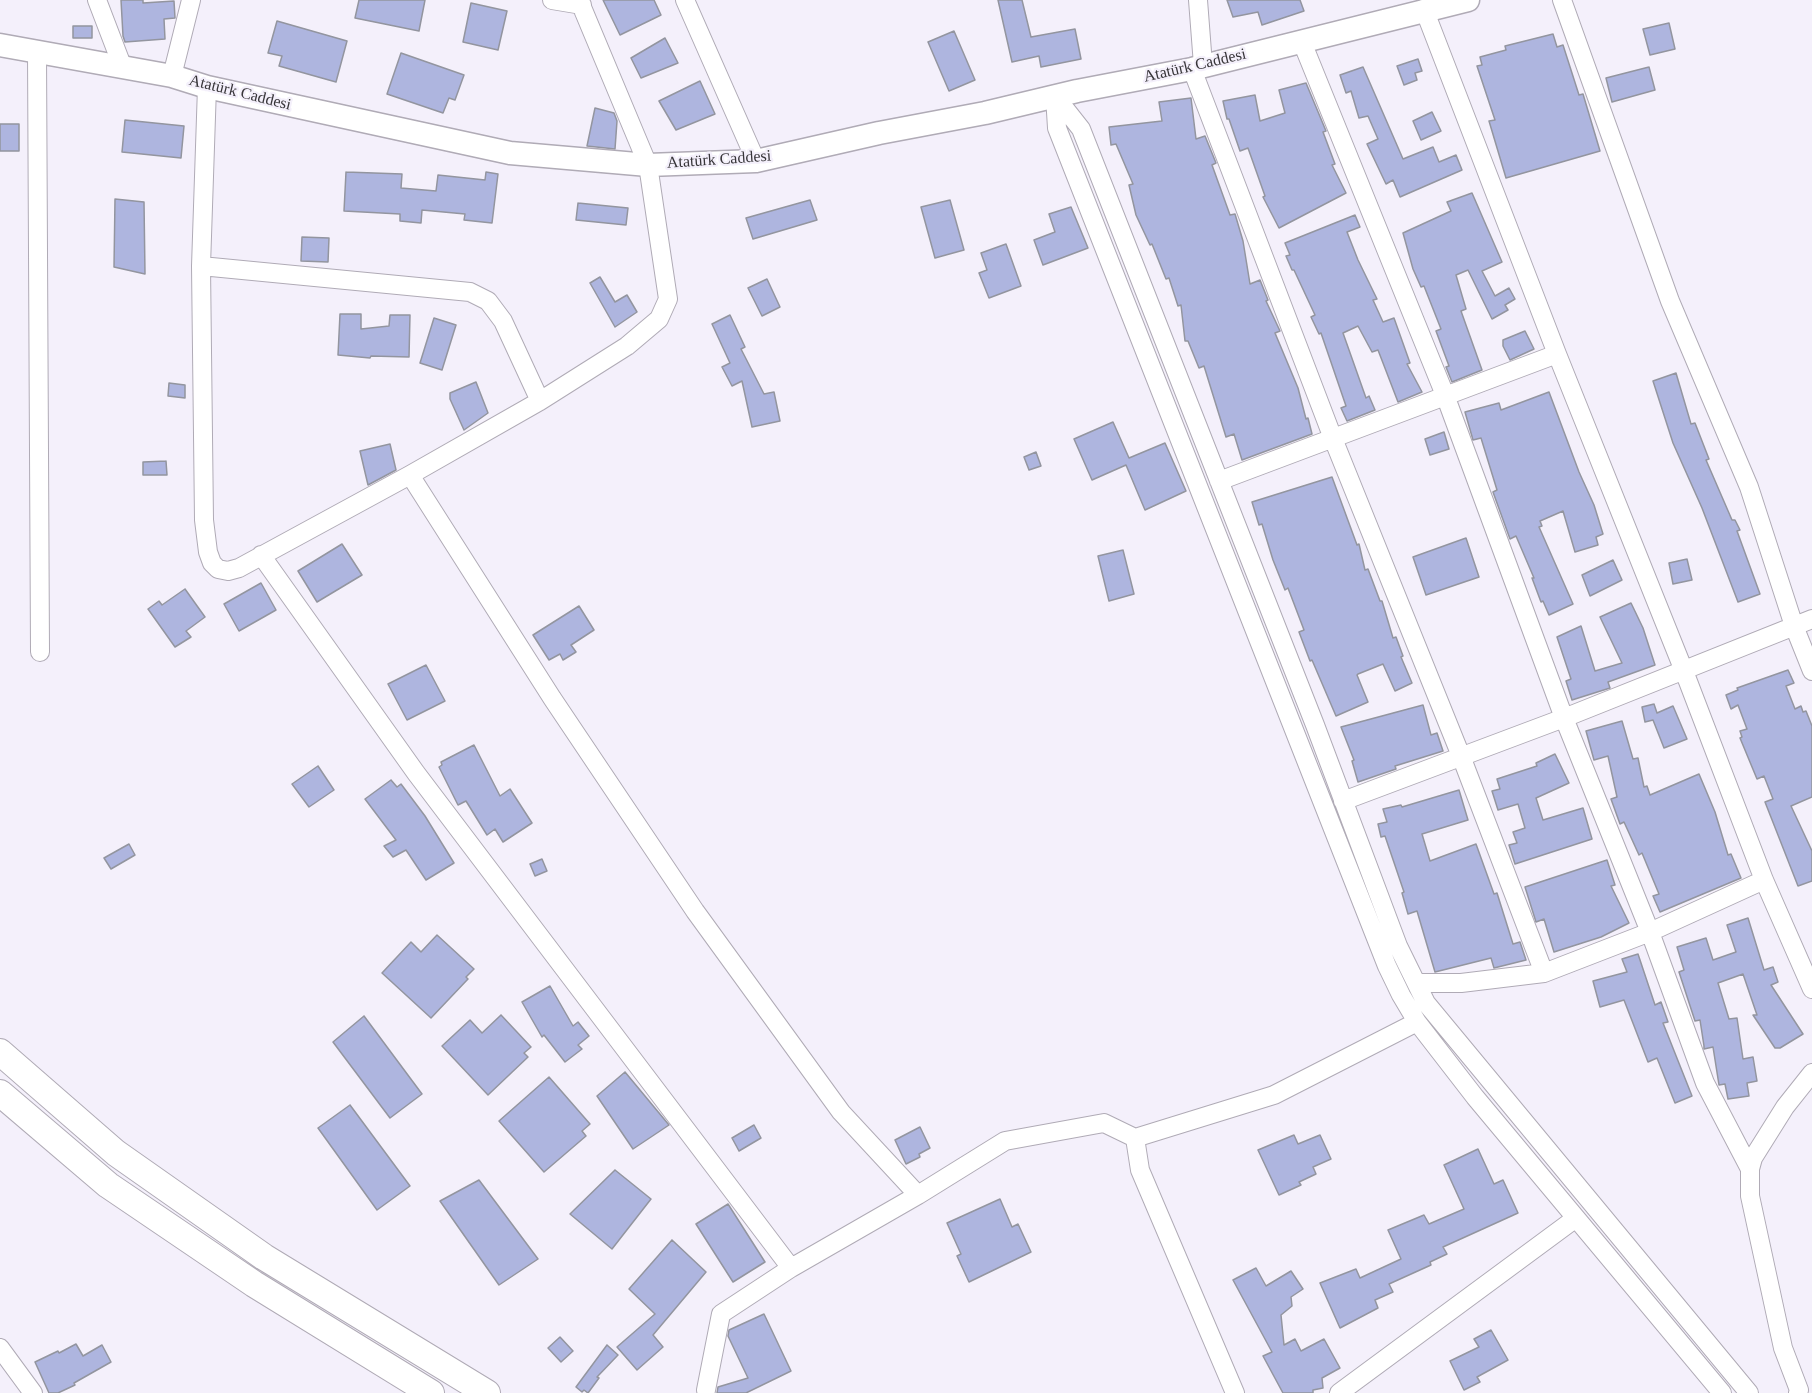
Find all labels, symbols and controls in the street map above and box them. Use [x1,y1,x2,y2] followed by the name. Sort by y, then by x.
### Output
[1142,45,1248,87] street label: Atatürk Caddesi
[187,71,293,115] street label: Atatürk Caddesi
[666,147,772,173] street label: Atatürk Caddesi

